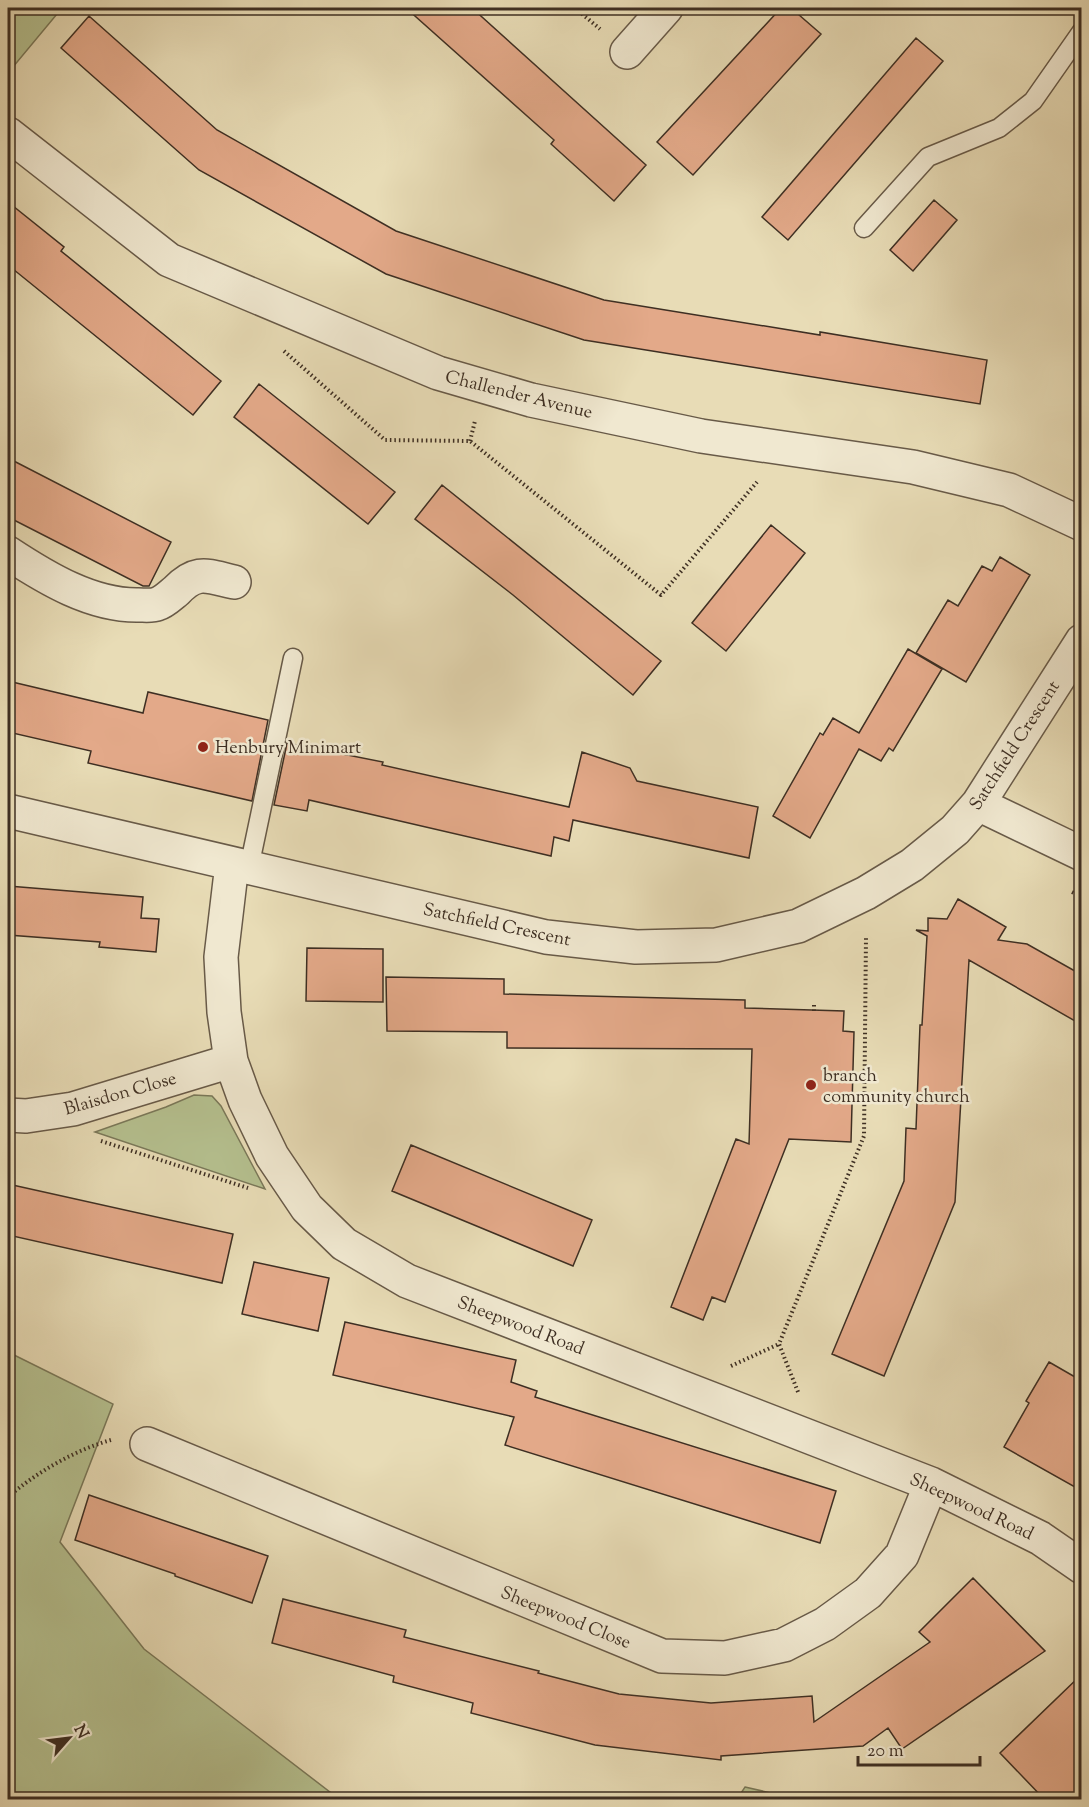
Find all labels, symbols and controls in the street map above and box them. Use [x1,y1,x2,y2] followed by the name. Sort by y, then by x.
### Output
[442,365,595,427] street label: Challender Avenue
[964,676,1067,816] street label: Satchfield Crescent
[215,736,361,762] place label: Henbury Minimart
[196,740,210,754] marker: Henbury Minimart
[420,898,573,954] street label: Satchfield Crescent
[823,1064,970,1111] place label: branch community church
[61,1066,180,1123] street label: Blaisdon Close
[804,1078,818,1092] marker: branch community church
[453,1291,588,1363] street label: Sheepwood Road
[905,1468,1037,1548] street label: Sheepwood Road
[496,1581,634,1657] street label: Sheepwood Close
[39,1708,99,1768] north arrow
[67,1721,93,1743] text: N
[858,1729,980,1767] scale bar
[867,1739,904,1765] text: 20 m

